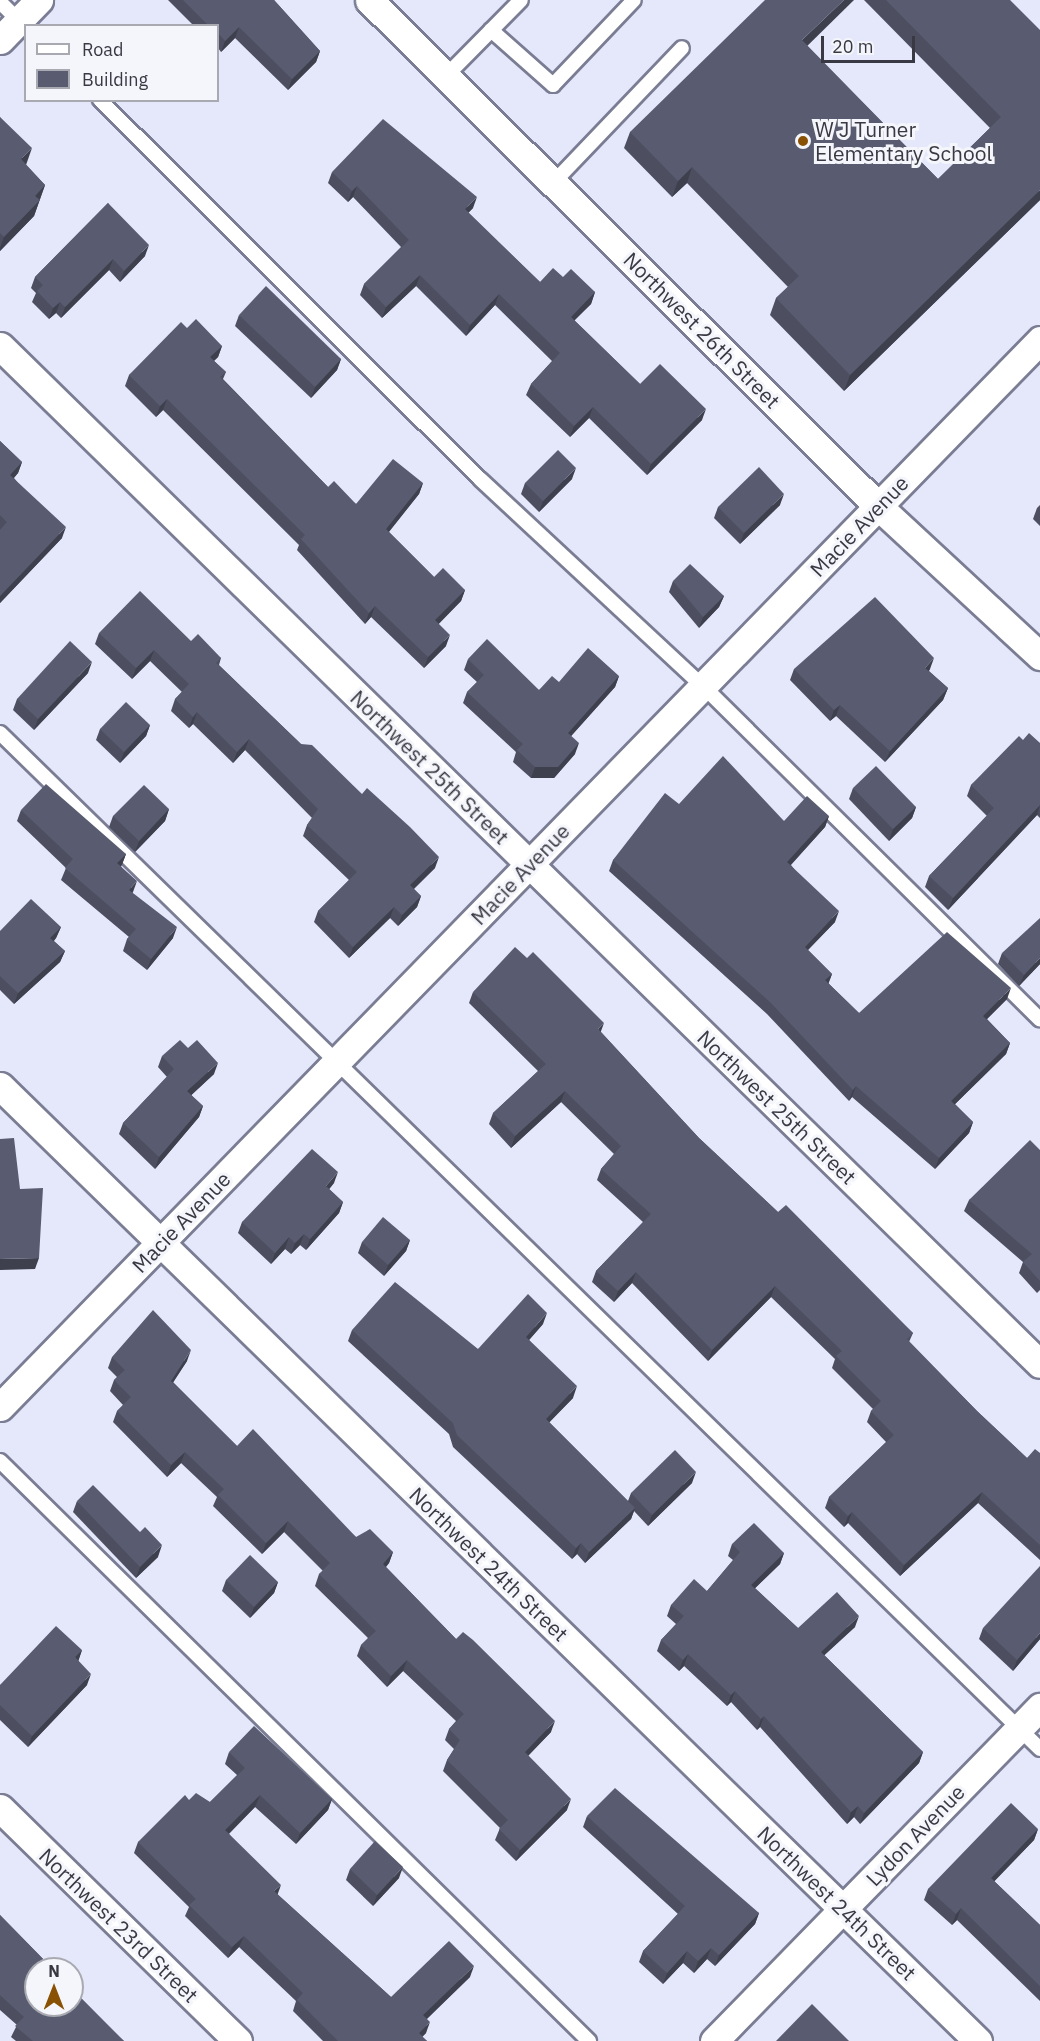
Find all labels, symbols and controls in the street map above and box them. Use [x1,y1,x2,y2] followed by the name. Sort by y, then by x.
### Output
[24,24,219,102] legend
[824,24,918,62] scale bar
[832,35,874,58] text: 20 m
[82,38,123,61] text: Road
[82,68,148,91] text: Building
[815,116,992,166] place label: W J Turner Elementary School
[796,134,810,148] marker: W J Turner Elementary School
[619,247,785,413] street label: Northwest 26th Street
[805,470,913,582] street label: Macie Avenue
[345,685,515,849] street label: Northwest 25th Street
[466,818,574,930] street label: Macie Avenue
[692,1025,862,1189] street label: Northwest 25th Street
[127,1166,235,1278] street label: Macie Avenue
[404,1482,574,1646] street label: Northwest 24th Street
[860,1779,970,1891] street label: Lydon Avenue
[752,1821,922,1985] street label: Northwest 24th Street
[34,1843,204,2007] street label: Northwest 23rd Street
[24,1957,84,2017] north arrow

